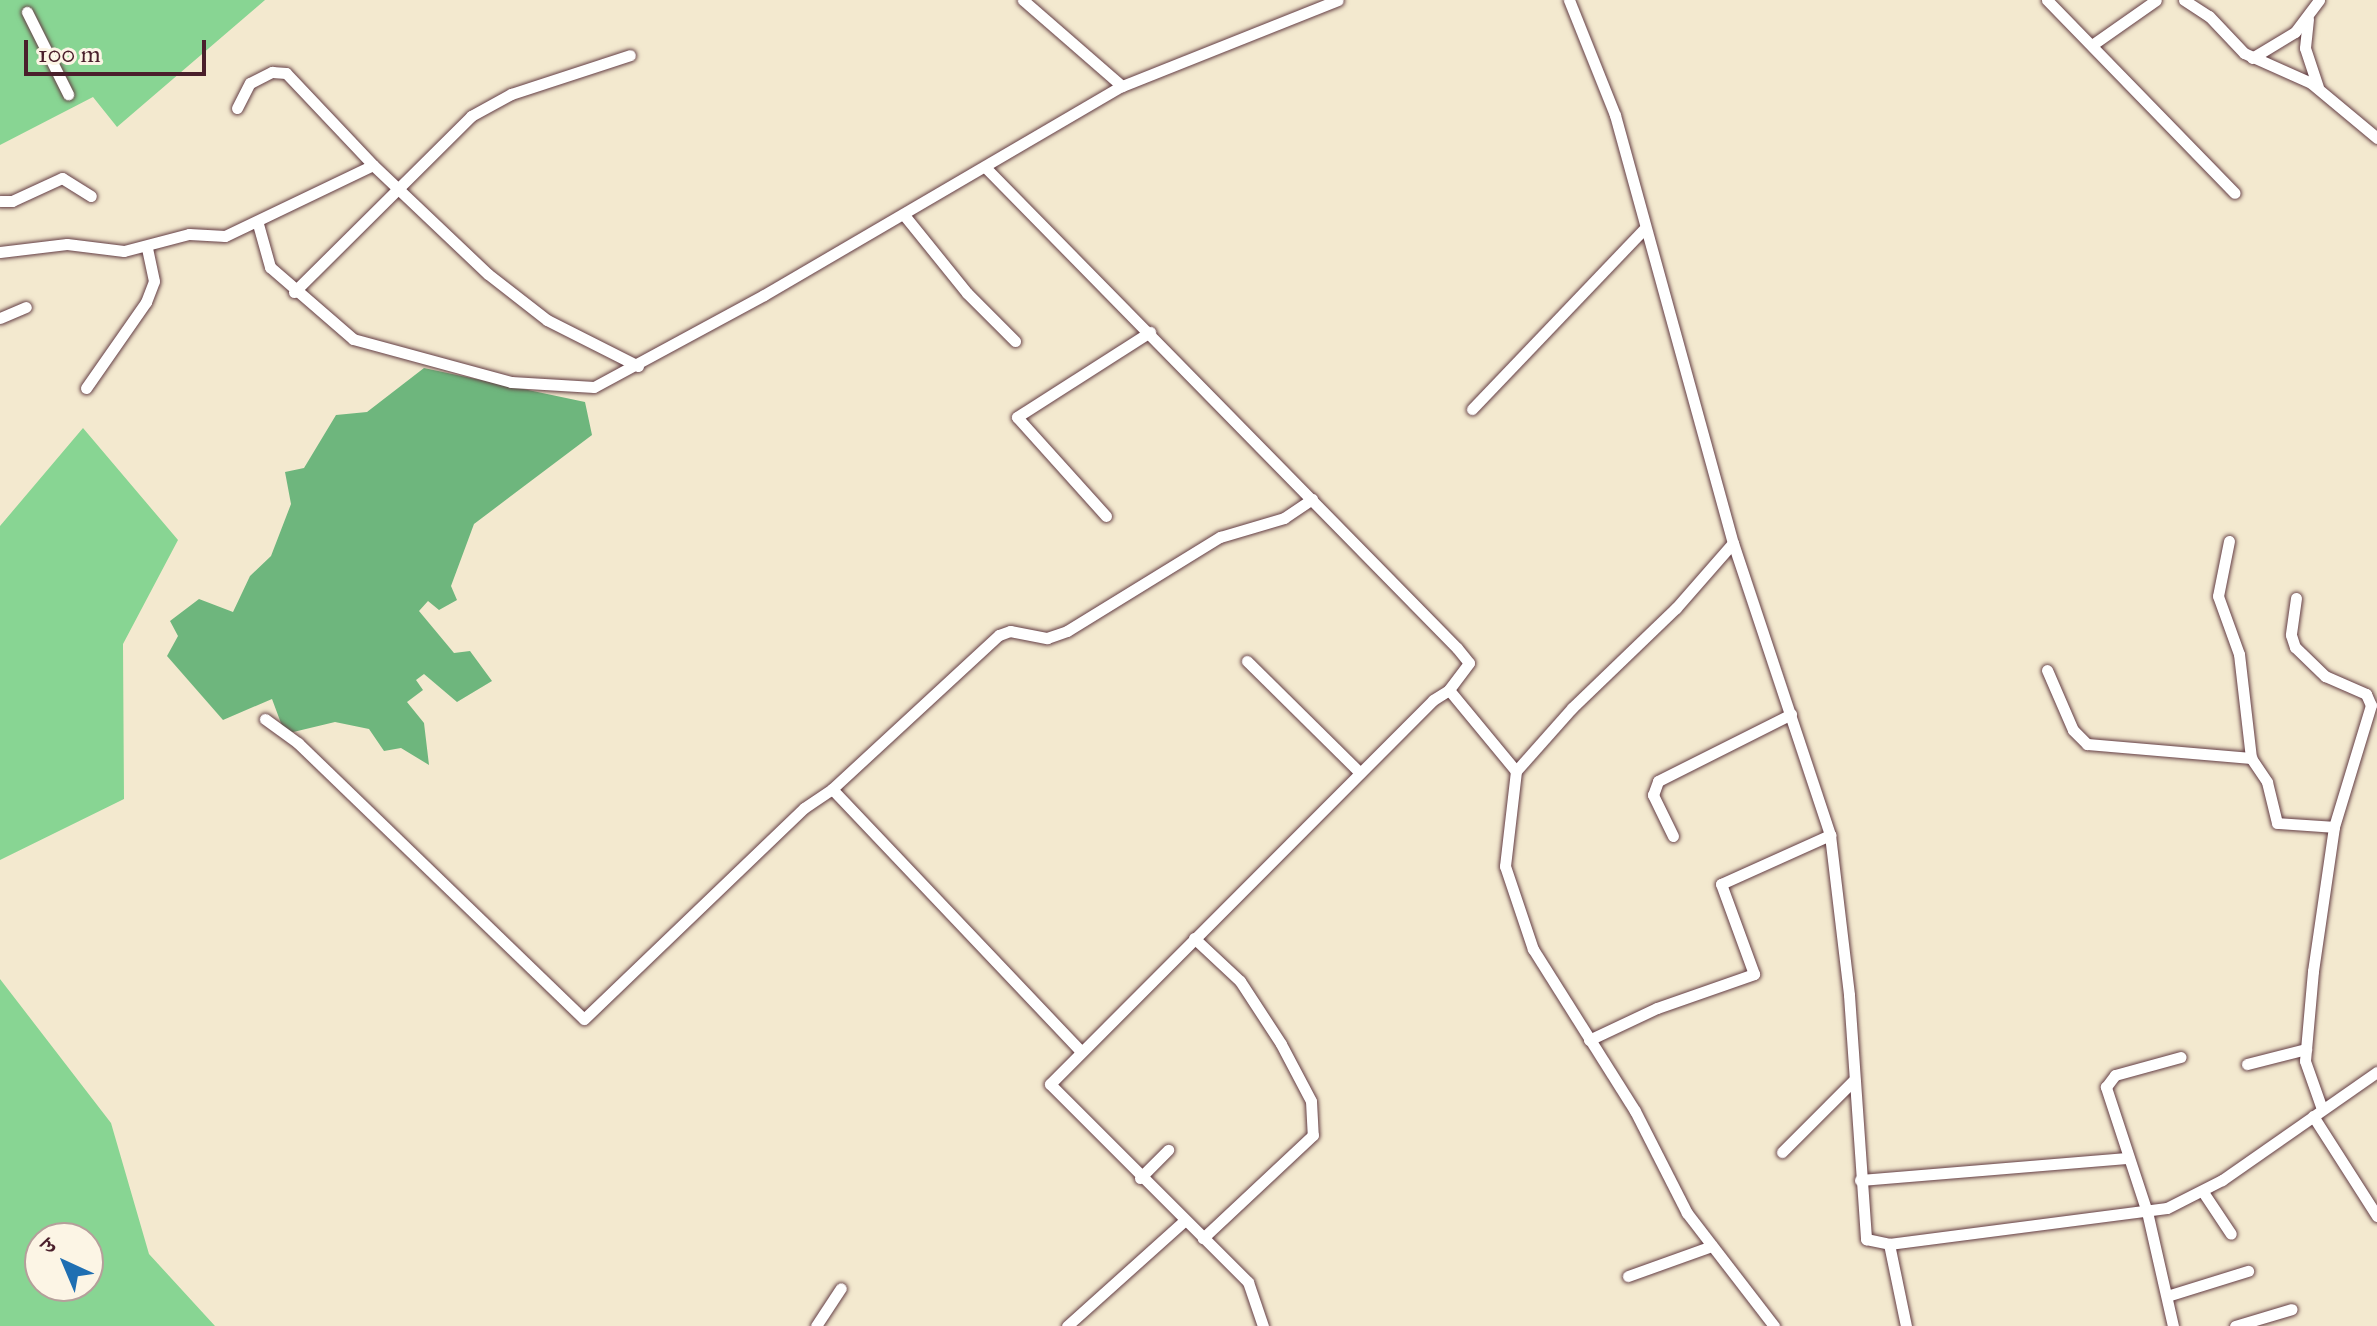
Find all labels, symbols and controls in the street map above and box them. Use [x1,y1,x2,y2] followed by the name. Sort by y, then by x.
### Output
[28,24,210,74] scale bar
[38,39,101,69] text: 100 m
[24,1222,104,1302] north arrow
[35,1232,62,1259] text: उ

